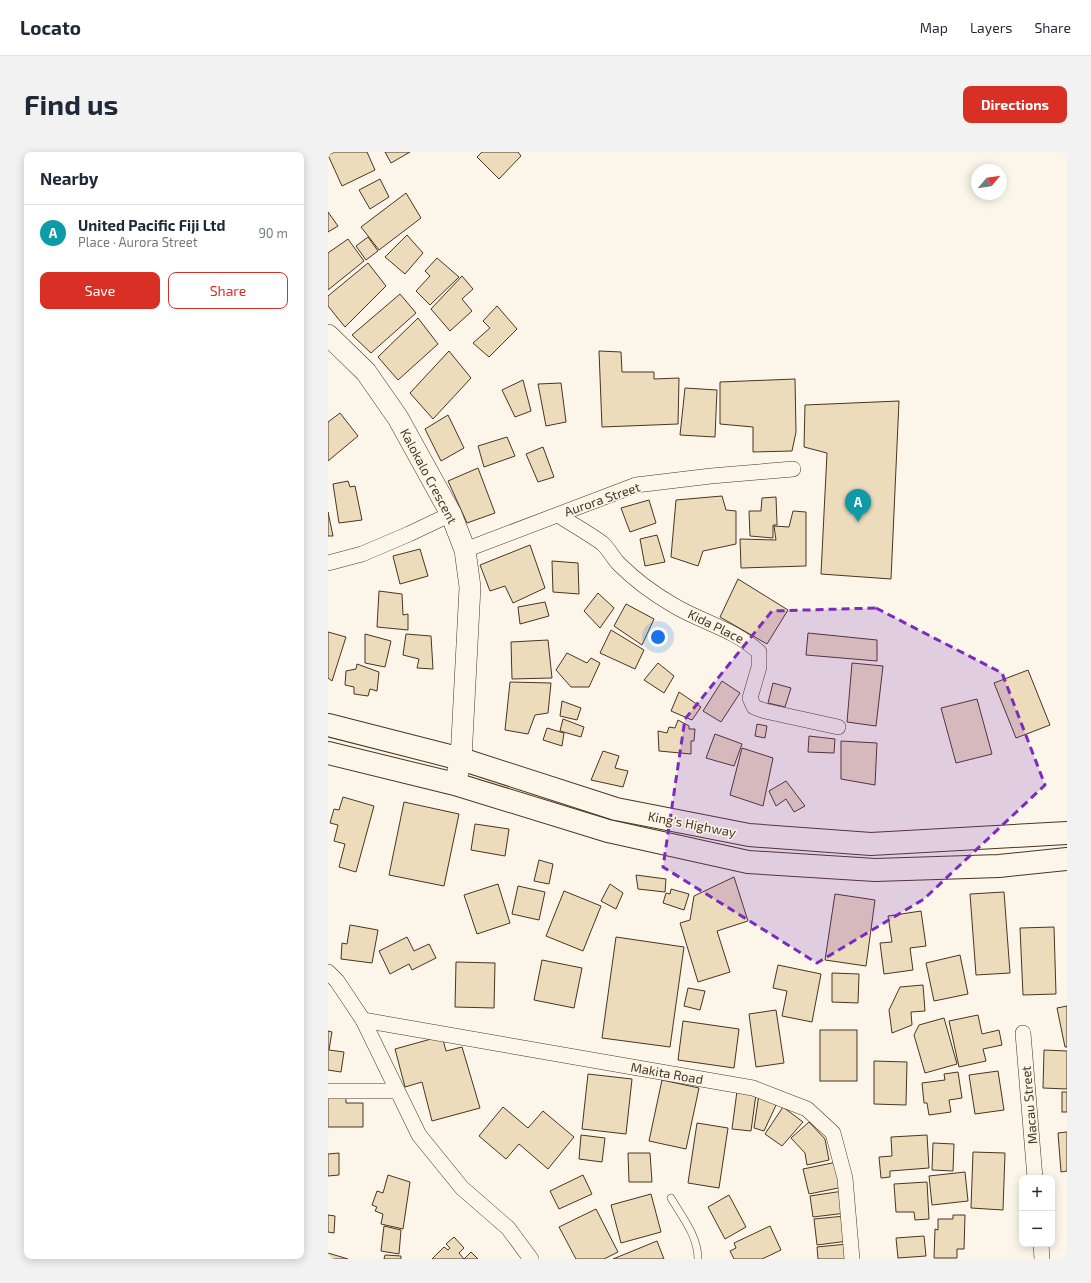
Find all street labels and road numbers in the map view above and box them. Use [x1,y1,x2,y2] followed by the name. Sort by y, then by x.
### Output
[397,426,461,526] street label: Kalokalo Crescent
[562,479,642,519] street label: Aurora Street
[685,606,747,646] street label: Kida Place
[647,808,737,840] street label: King's Highway
[630,1059,704,1087] street label: Makita Road
[1018,1065,1040,1145] street label: Macau Street

